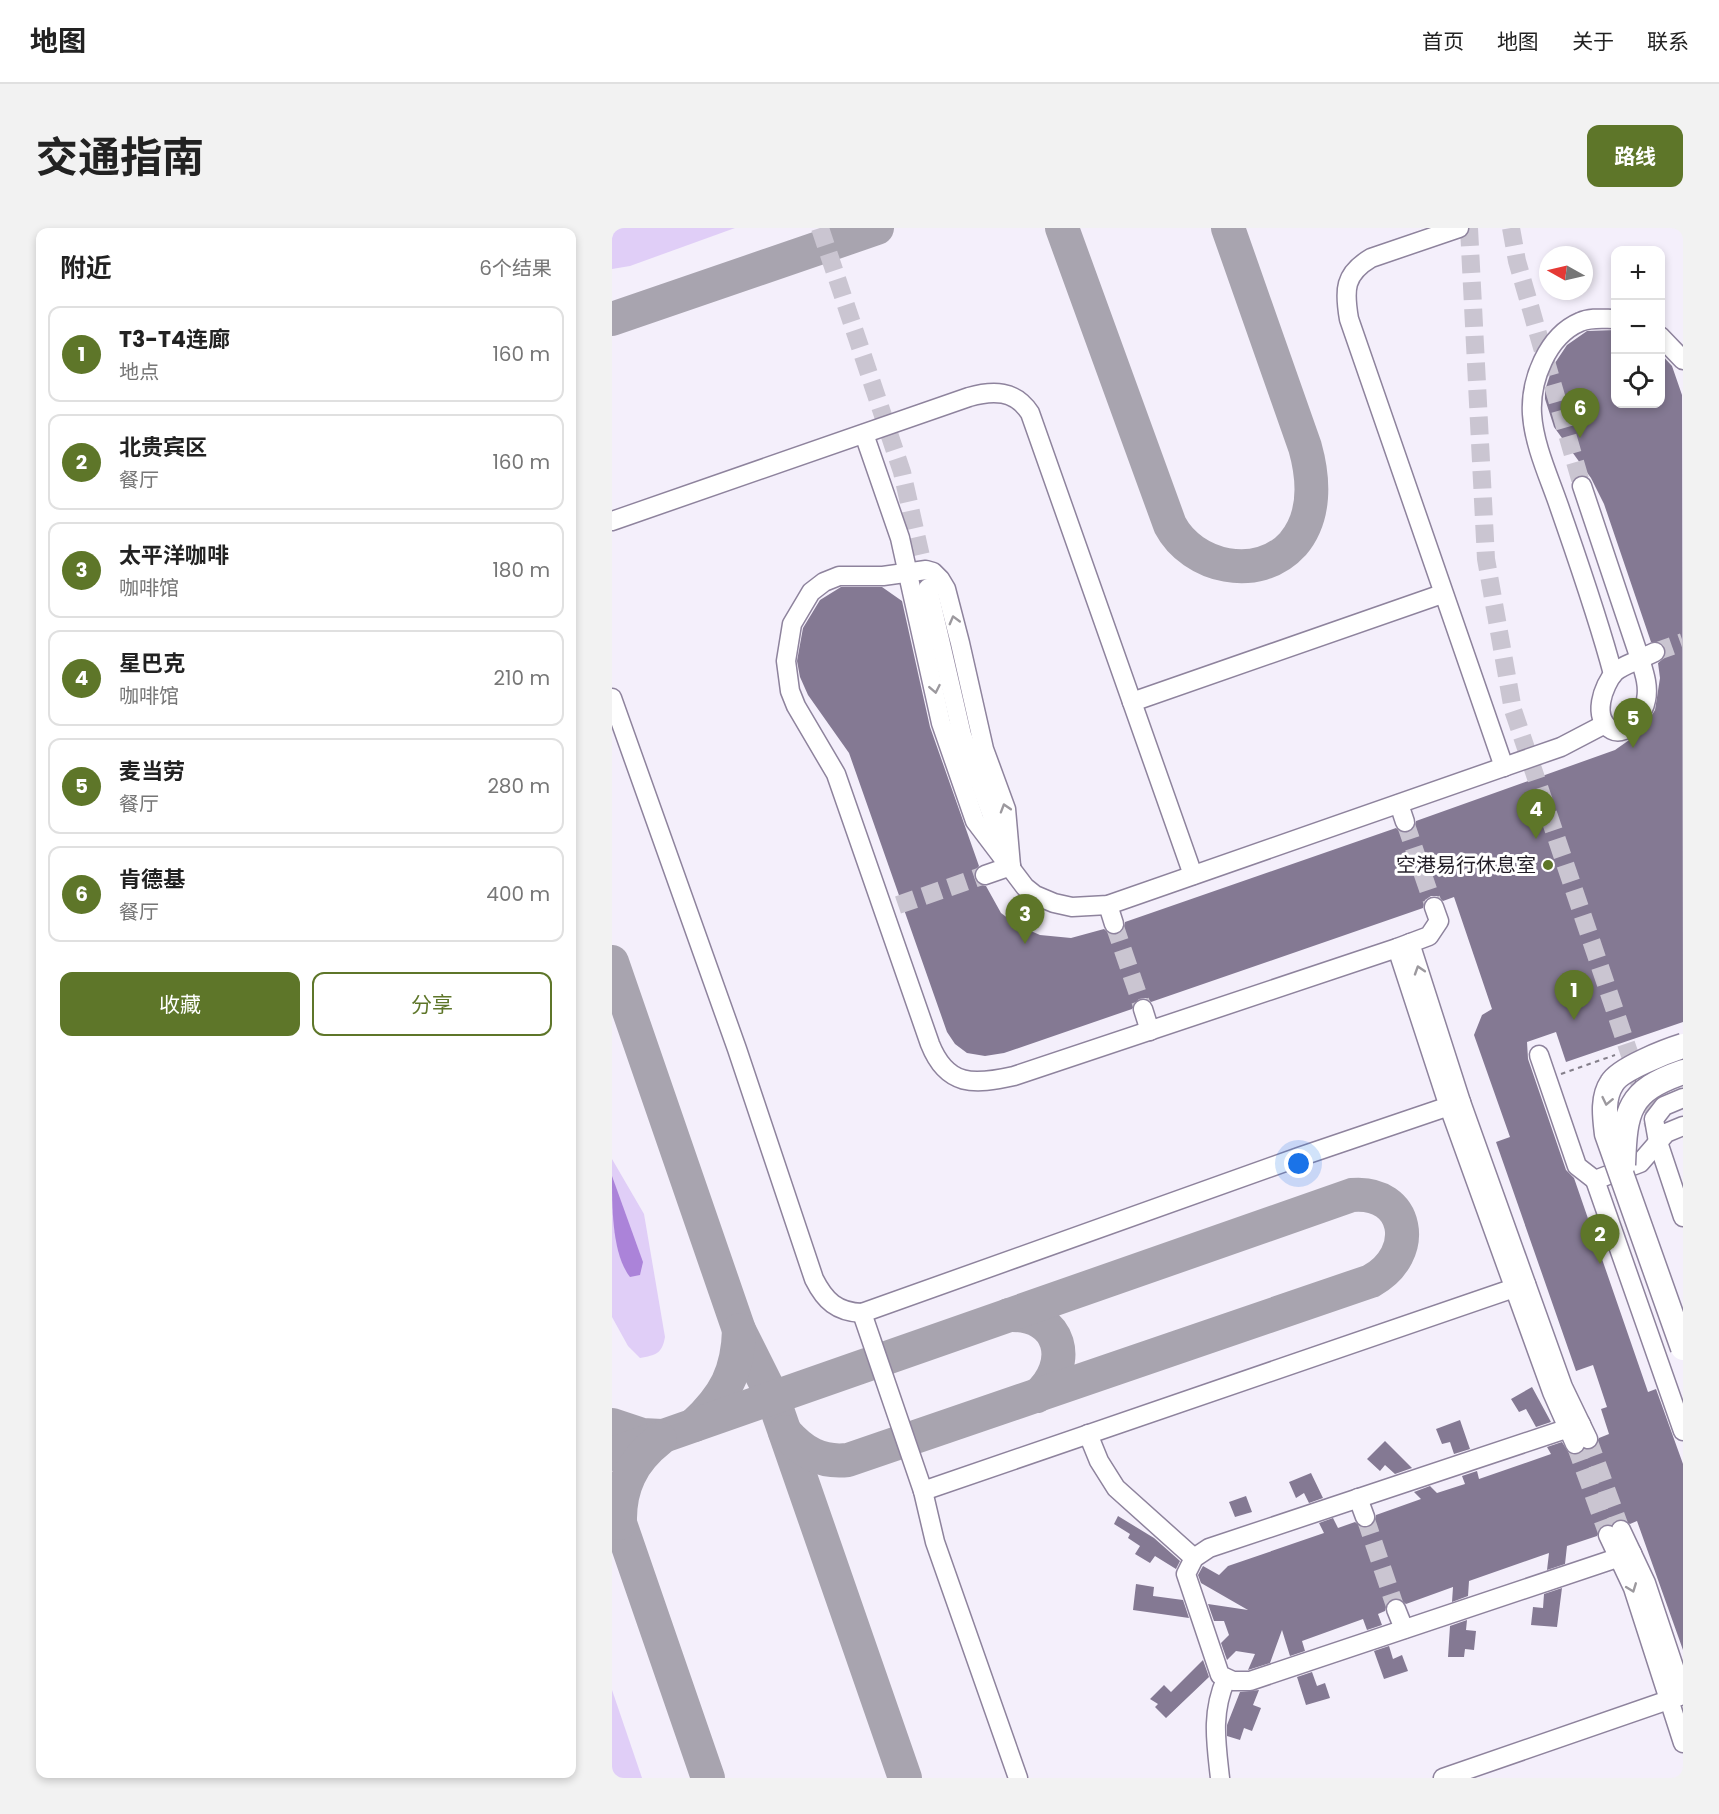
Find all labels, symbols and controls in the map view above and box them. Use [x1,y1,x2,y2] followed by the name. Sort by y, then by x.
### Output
[30,22,86,61] text: 地图
[1422,27,1464,56] text: 首页
[1497,27,1539,56] text: 地图
[1572,27,1614,56] text: 关于
[1647,27,1689,56] text: 联系
[1587,125,1683,187] button: 路线
[36,128,204,187] text: 交通指南
[1539,246,1593,300] north arrow
[1611,246,1665,408] map controls
[1611,246,1665,300] button: +
[60,250,112,286] text: 附近
[479,254,552,282] text: 6个结果
[1611,300,1665,354] button: −
[119,324,230,355] text: T3-T4连廊
[78,340,85,368] text: 1
[492,340,550,368] text: 160 m
[1611,354,1665,408] button: locate
[119,358,159,386] text: 地点
[1560,388,1600,438] pin: 6
[119,432,207,463] text: 北贵宾区
[76,448,87,476] text: 2
[492,448,550,476] text: 160 m
[119,466,159,494] text: 餐厅
[119,540,229,571] text: 太平洋咖啡
[75,556,88,584] text: 3
[492,556,550,584] text: 180 m
[119,574,179,602] text: 咖啡馆
[949,616,961,626] one-way arrow
[119,648,185,679] text: 星巴克
[75,664,88,692] text: 4
[494,664,550,692] text: 210 m
[119,682,179,710] text: 咖啡馆
[928,684,941,694] one-way arrow
[1614,698,1652,748] pin: 5
[119,756,185,787] text: 麦当劳
[75,772,88,800] text: 5
[487,772,550,800] text: 280 m
[119,790,159,818] text: 餐厅
[1516,790,1556,839] pin: 4
[1000,803,1012,814] one-way arrow
[1396,851,1536,879] place label: 空港易行休息室
[1541,858,1555,872] marker: 空港易行休息室
[119,864,185,895] text: 肯德基
[75,880,88,908] text: 6
[486,880,550,908] text: 400 m
[1006,894,1044,944] pin: 3
[119,898,159,926] text: 餐厅
[1413,965,1426,976] one-way arrow
[1554,970,1594,1020] pin: 1
[60,972,300,1036] button: 收藏
[312,972,552,1036] button: 分享
[1601,1096,1614,1106] one-way arrow
[1284,1149,1313,1178] your location
[1580,1214,1620,1264] pin: 2
[1625,1582,1637,1593] one-way arrow

